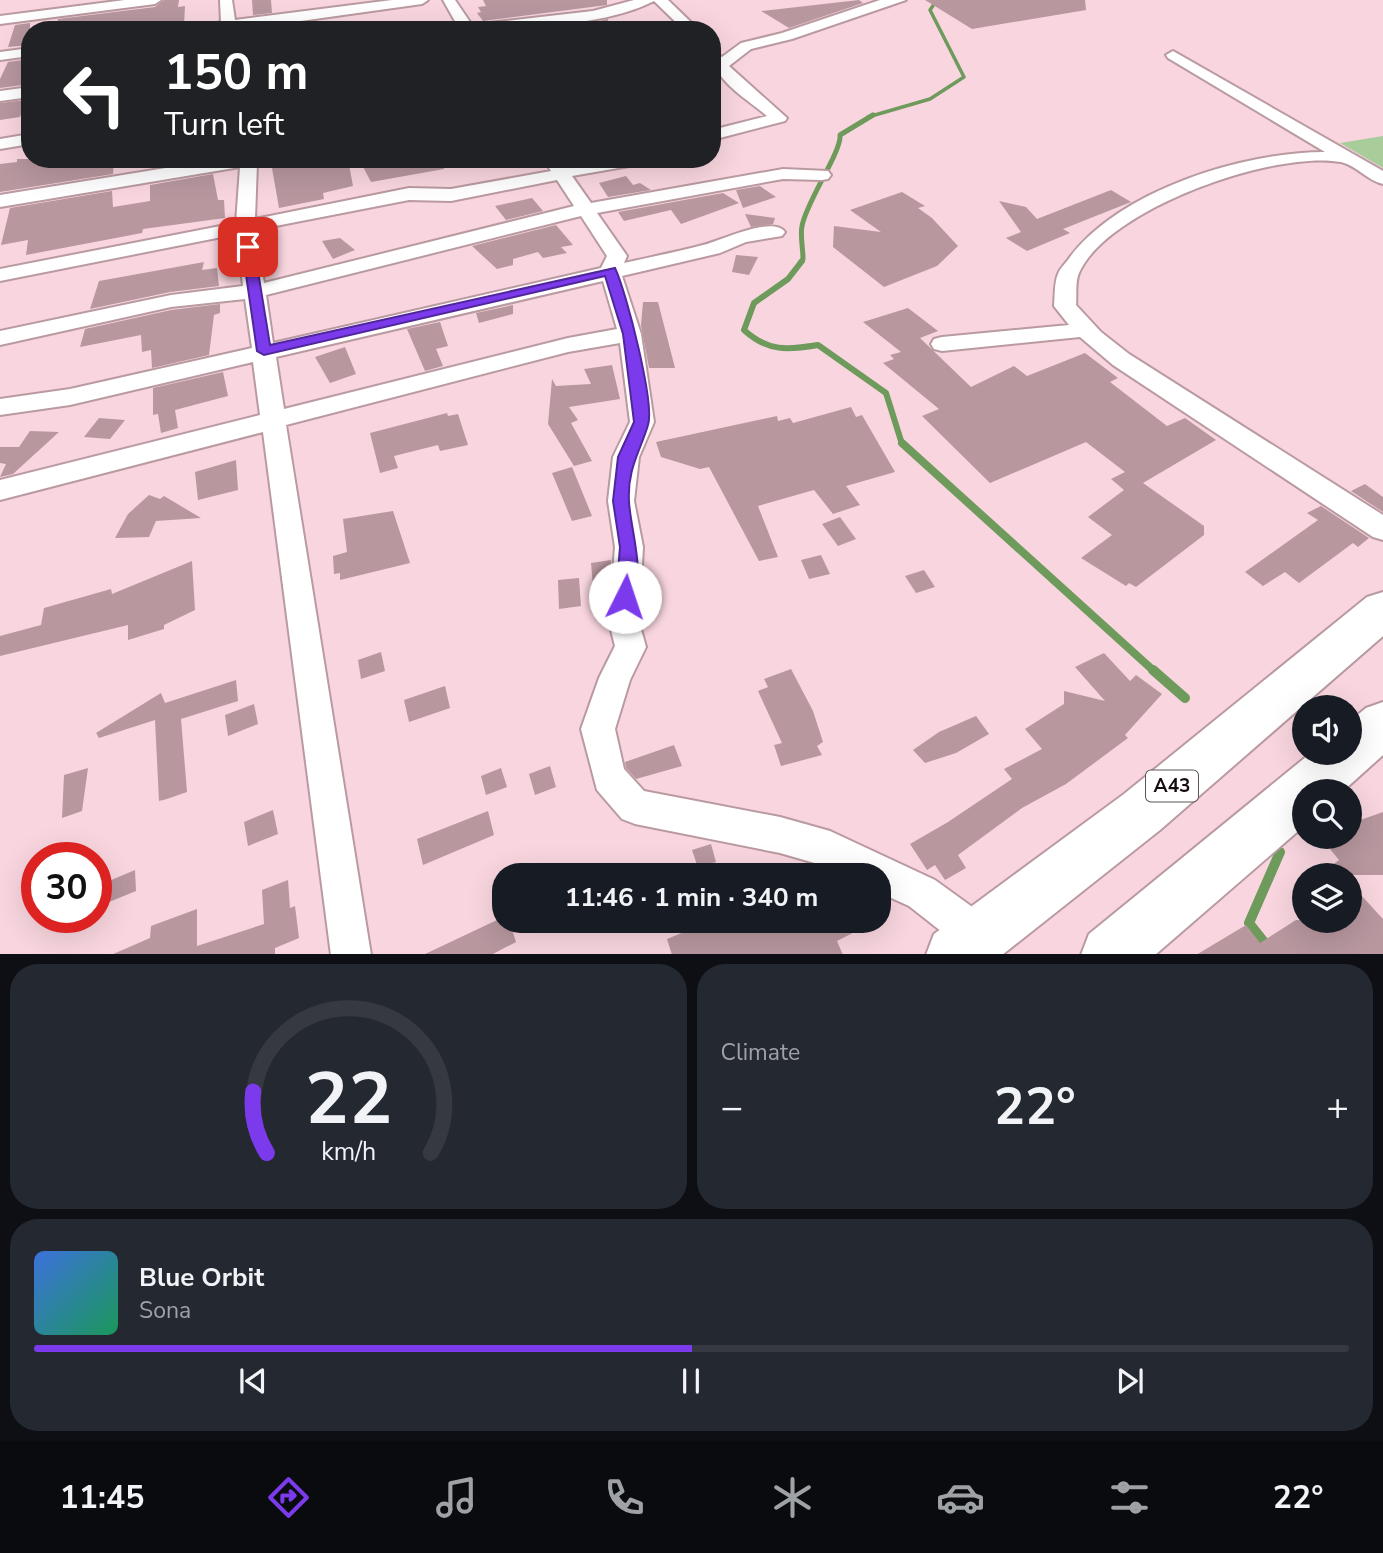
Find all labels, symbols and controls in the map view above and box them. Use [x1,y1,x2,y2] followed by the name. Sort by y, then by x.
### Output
[164,39,308,106] text: 150 m
[49,49,140,140] icon: left
[164,103,284,146] text: Turn left
[218,217,278,277] pin
[229,228,267,266] icon: arrive
[588,560,662,634] position arrow
[1292,695,1362,933] map controls
[1292,695,1362,765] button: sound
[1146,771,1198,802] road number: A43
[1292,779,1362,849] button: search
[21,842,112,933] speed limit sign: 30
[1292,863,1362,933] button: layers
[565,880,818,915] text: 11:46 · 1 min · 340 m
[721,1037,800,1068] text: Climate
[305,1049,392,1149] text: 22
[994,1071,1076,1142] text: 22°
[721,1082,743,1133] text: −
[1326,1082,1349,1133] text: +
[321,1134,376,1168] text: km/h
[139,1260,264,1295] text: Blue Orbit
[139,1295,191,1326] text: Sona
[234,1362,272,1400] icon: previous
[672,1362,710,1400] icon: pause
[1111,1362,1149,1400] icon: next
[264,1473,313,1522] icon: directions
[432,1473,481,1522] icon: music
[600,1473,649,1522] icon: phone
[768,1473,817,1522] icon: climate
[936,1473,985,1522] icon: car
[1105,1473,1154,1522] icon: filters
[60,1476,144,1519] text: 11:45
[1273,1476,1323,1519] text: 22°

